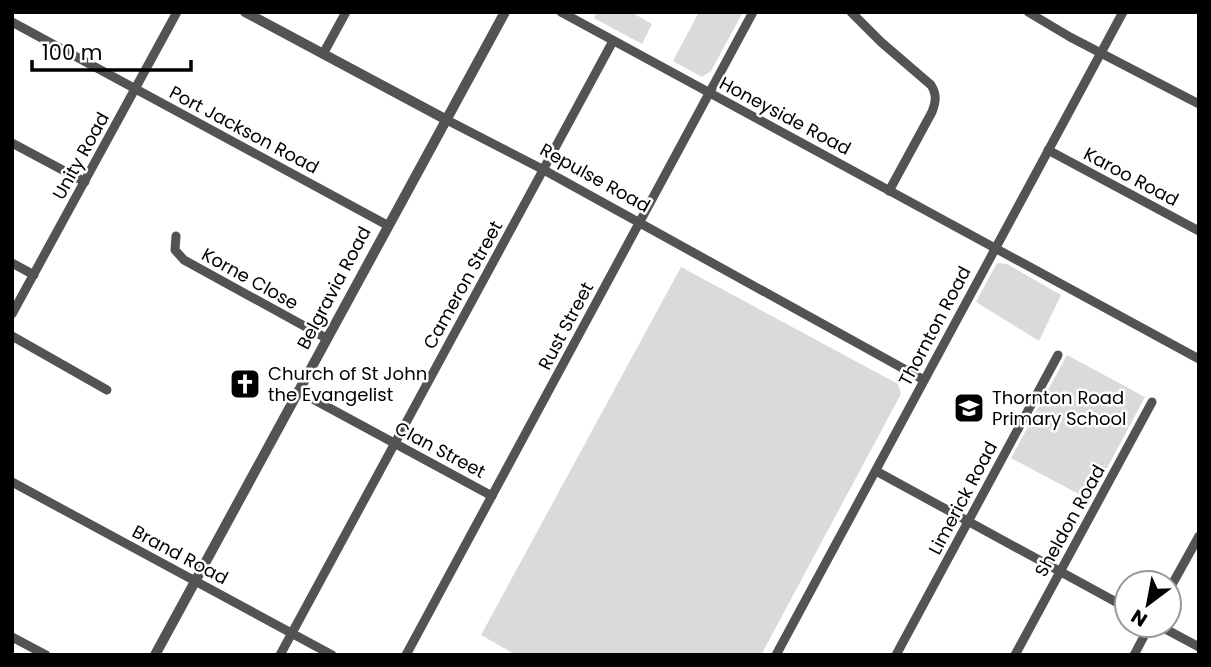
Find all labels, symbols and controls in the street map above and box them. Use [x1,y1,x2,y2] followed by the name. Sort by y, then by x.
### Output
[32,28,191,72] scale bar
[42,38,102,67] text: 100 m
[715,70,855,161] street label: Honeyside Road
[165,80,323,180] street label: Port Jackson Road
[46,108,115,204] street label: Unity Road
[536,137,655,218] street label: Repulse Road
[1079,141,1183,212] street label: Karoo Road
[417,216,508,353] street label: Cameron Street
[291,222,377,354] street label: Belgravia Road
[197,242,303,315] street label: Korne Close
[892,262,977,390] street label: Thornton Road
[532,278,599,374] street label: Rust Street
[268,361,427,407] place label: Church of St John the Evangelist
[228,367,262,401] church icon: Church of St John the Evangelist
[992,385,1126,431] place label: Thornton Road Primary School
[952,391,986,425] school or university icon: Thornton Road Primary School
[390,415,490,484] street label: Clan Street
[922,437,1003,559] street label: Limerick Road
[1028,460,1111,581] street label: Sheldon Road
[128,519,233,590] street label: Brand Road
[1113,569,1183,639] north arrow
[1126,603,1152,633] text: N

